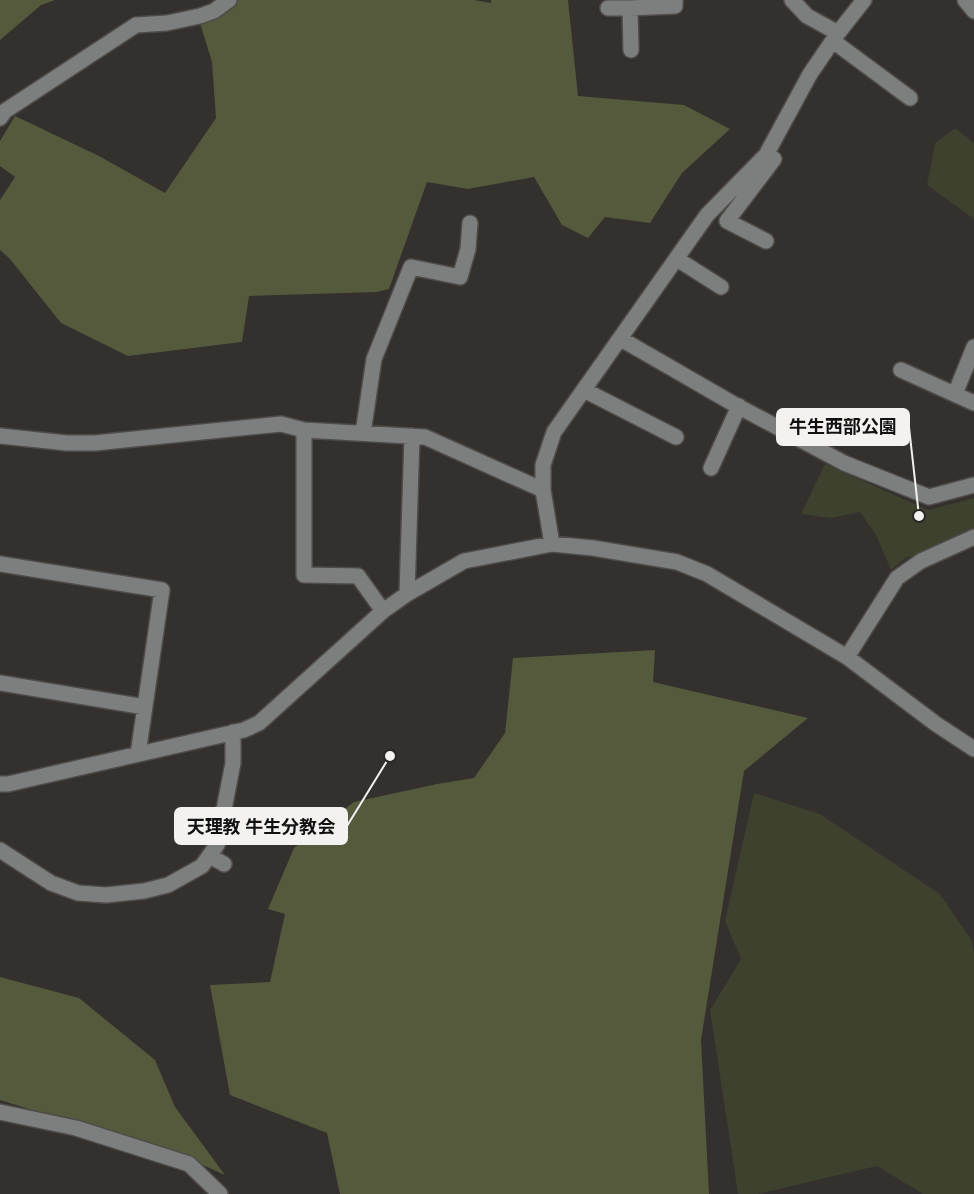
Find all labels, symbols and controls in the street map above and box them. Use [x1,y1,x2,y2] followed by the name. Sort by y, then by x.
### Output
[777,409,909,445] callout: 牛生西部公園
[789,416,897,437] text: 牛生西部公園
[175,808,347,844] callout: 天理教 牛生分教会
[187,816,335,837] text: 天理教 牛生分教会

